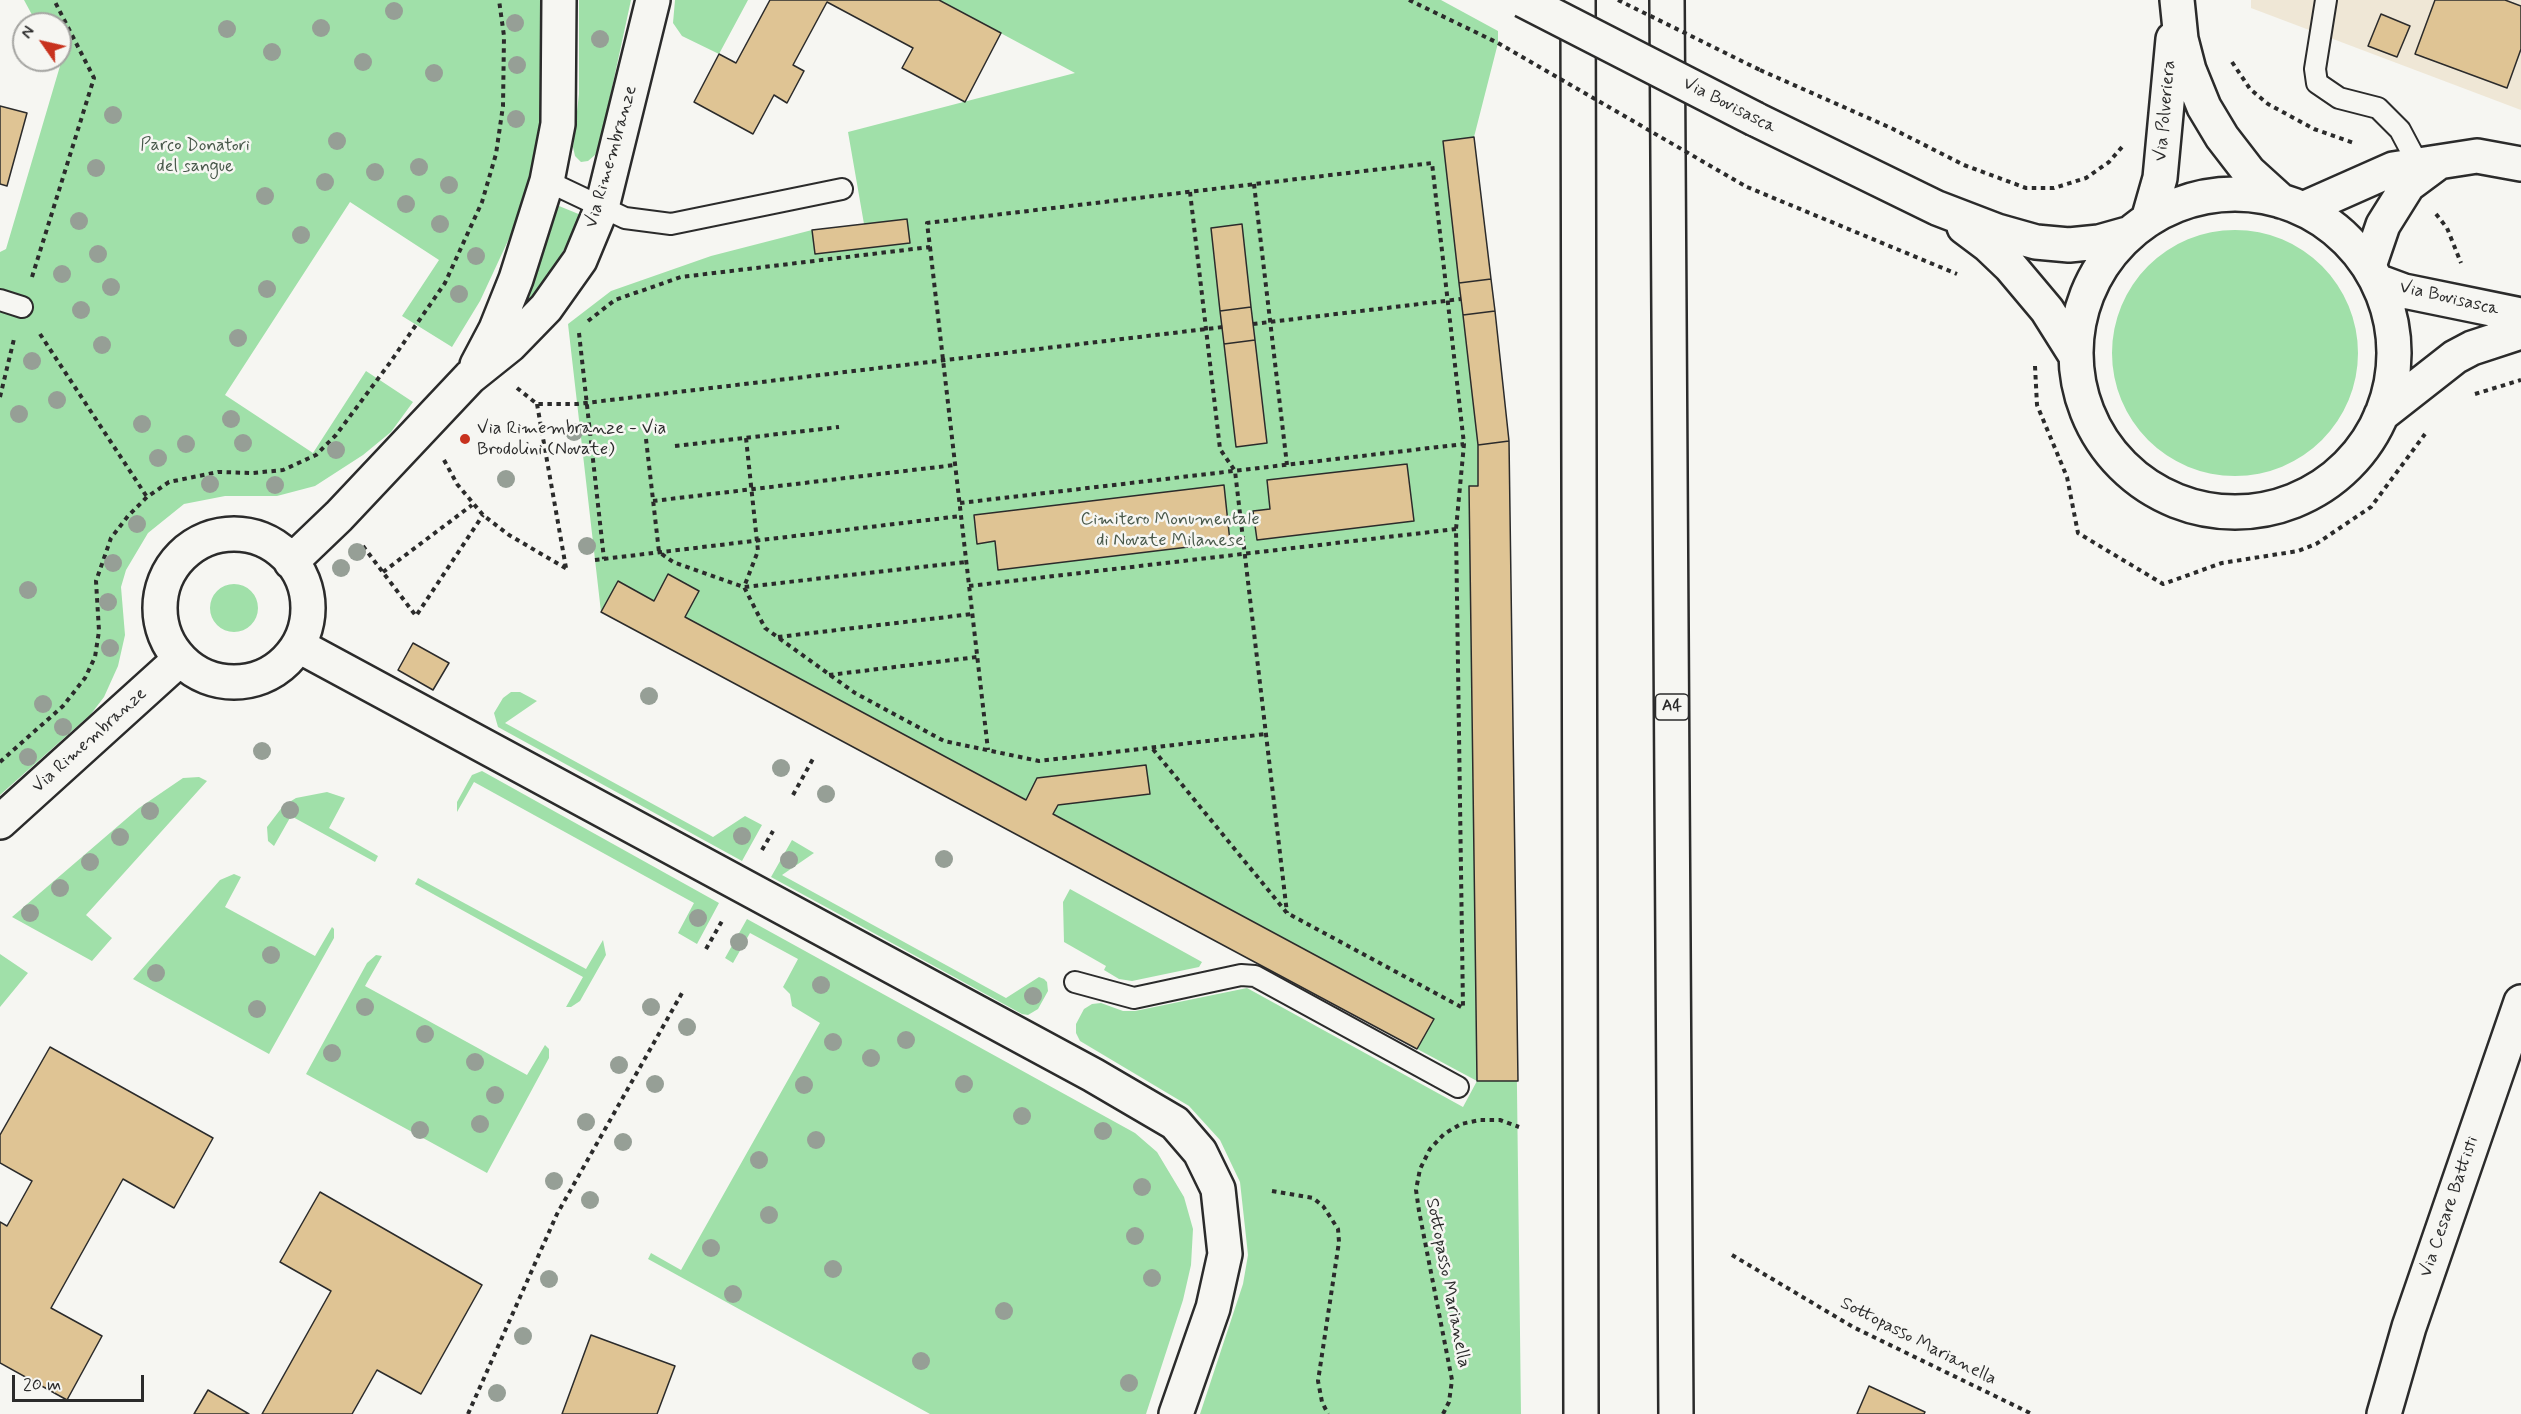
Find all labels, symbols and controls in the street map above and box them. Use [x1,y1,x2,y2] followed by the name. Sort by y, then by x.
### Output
[12,12,72,72] north arrow
[17,22,40,43] text: N
[2151,60,2181,162] street label: Via Polveriera
[1679,73,1779,139] street label: Via Bovisasca
[581,83,643,231] street label: Via Rimembranze
[140,135,250,178] park label: Parco Donatori del sangue
[2397,277,2501,321] street label: Via Bovisasca
[477,418,666,460] place label: Via Rimembranze - Via Brodolini (Novate)
[458,432,472,446] marker: Via Rimembranze - Via Brodolini (Novate)
[1080,509,1260,552] park label: Cimitero Monumentale di Novate Milanese
[28,684,152,798] street label: Via Rimembranze
[1656,694,1688,720] road number: A4
[2416,1134,2484,1280] street label: Via Cesare Battisti
[1420,1196,1474,1370] street label: Sottopasso Marianella
[1836,1293,2000,1391] street label: Sottopasso Marianella
[15,1363,147,1401] scale bar
[23,1373,61,1397] text: 20 m

